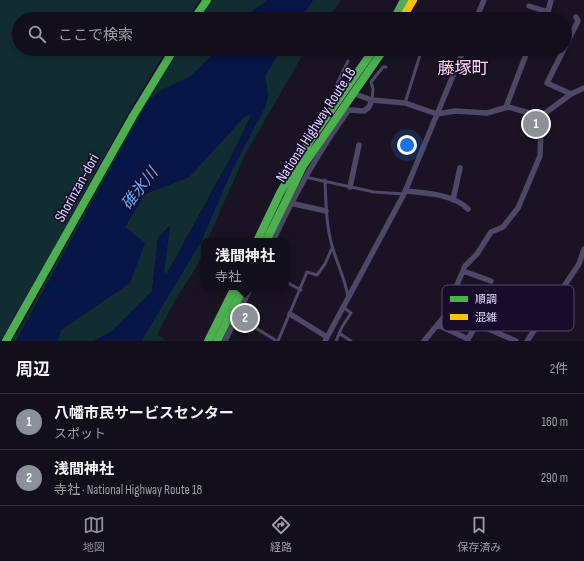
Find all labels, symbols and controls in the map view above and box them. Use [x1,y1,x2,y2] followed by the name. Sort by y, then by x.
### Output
[12,12,572,56] search box
[26,23,48,45] icon: search
[58,26,133,45] text: ここで検索
[438,59,489,79] district label: 藤塚町
[272,64,360,186] street label: National Highway Route 18
[523,109,549,139] pin: 1
[397,135,417,155] your location
[50,150,104,226] street label: Shorinzan-dori
[118,163,163,214] water label: 碓氷川
[201,238,289,290] popup
[215,247,275,266] text: 浅間神社
[215,269,241,285] text: 寺社
[442,285,574,331] legend
[475,293,497,306] text: 順調
[232,303,258,333] pin: 2
[475,311,497,324] text: 混雑
[16,360,50,380] text: 周辺
[550,361,568,377] text: 2件
[54,404,234,423] text: 八幡市民サービスセンター
[26,414,32,430] text: 1
[542,414,568,430] text: 160 m
[54,426,106,442] text: スポット
[54,460,114,479] text: 浅間神社
[26,470,32,486] text: 2
[541,470,568,486] text: 290 m
[54,482,202,498] text: 寺社 · National Highway Route 18
[83,514,105,554] tab: 地図
[270,514,292,554] tab: 経路
[457,514,501,554] tab: 保存済み

